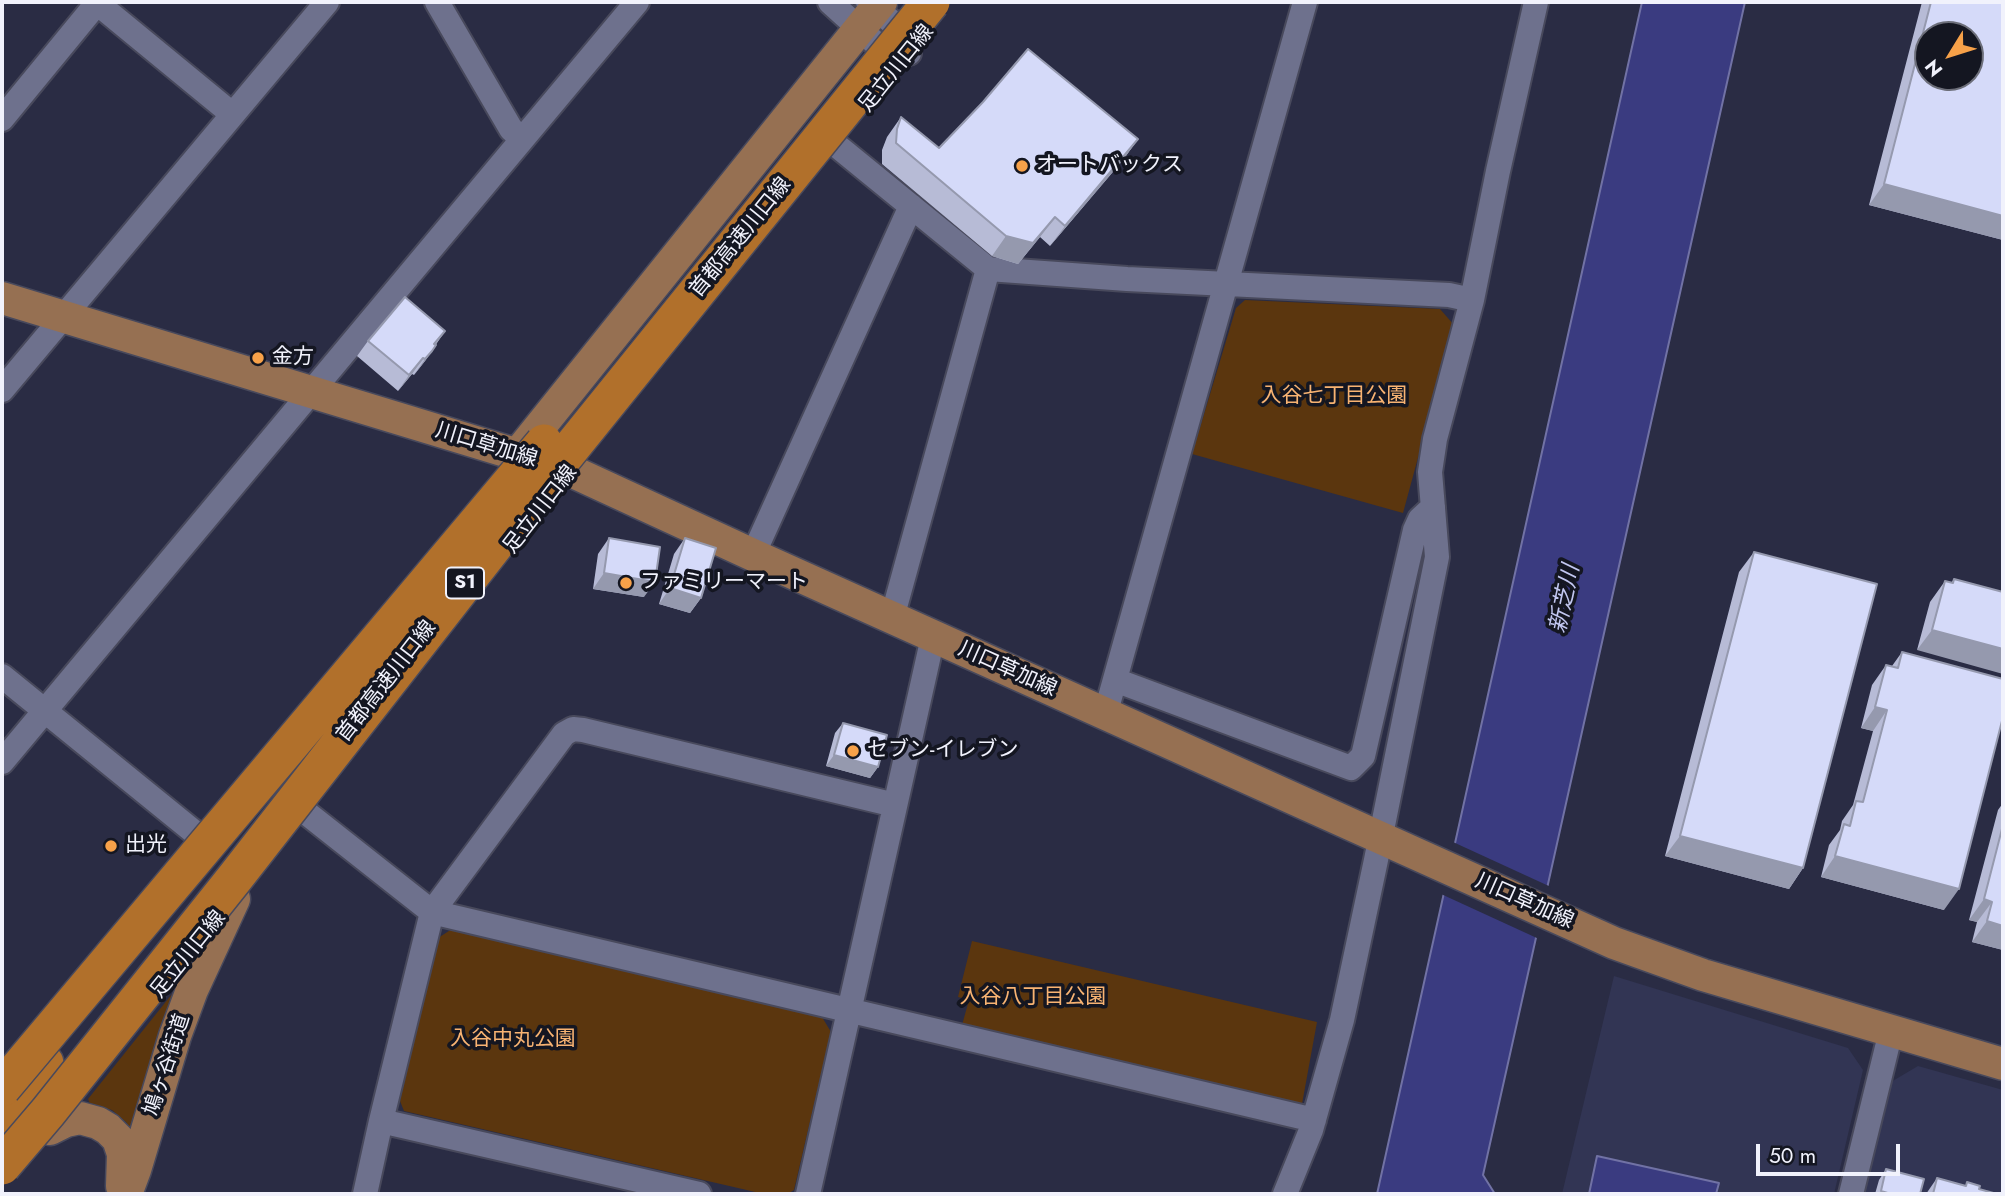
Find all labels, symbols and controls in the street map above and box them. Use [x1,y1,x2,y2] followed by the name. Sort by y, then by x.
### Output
[854,20,940,118] street label: 足立川口線
[1914,21,1984,91] north arrow
[1918,54,1949,82] text: N
[1036,153,1183,179] place label: オートバックス
[1014,158,1030,174] marker: オートバックス
[685,173,797,303] street label: 首都高速川口線
[272,345,314,371] place label: 金方
[250,350,266,366] marker: 金方
[1261,384,1407,410] park label: 入谷七丁目公園
[432,419,540,473] street label: 川口草加線
[499,461,583,559] street label: 足立川口線
[1545,562,1587,636] water label: 新芝川
[446,568,484,598] road number: S1
[640,570,808,596] place label: ファミリーマート
[618,575,634,591] marker: ファミリーマート
[332,616,442,748] street label: 首都高速川口線
[954,637,1060,703] street label: 川口草加線
[867,738,1018,764] place label: セブン-イレブン
[845,743,861,759] marker: セブン-イレブン
[125,833,167,859] place label: 出光
[103,838,119,854] marker: 出光
[1471,869,1577,935] street label: 川口草加線
[146,906,232,1004] street label: 足立川口線
[960,985,1106,1011] park label: 入谷八丁目公園
[140,1011,196,1119] street label: 鳩ヶ谷街道
[450,1027,576,1053] park label: 入谷中丸公園
[1760,1130,1904,1174] scale bar
[1769,1141,1816,1171] text: 50 m

